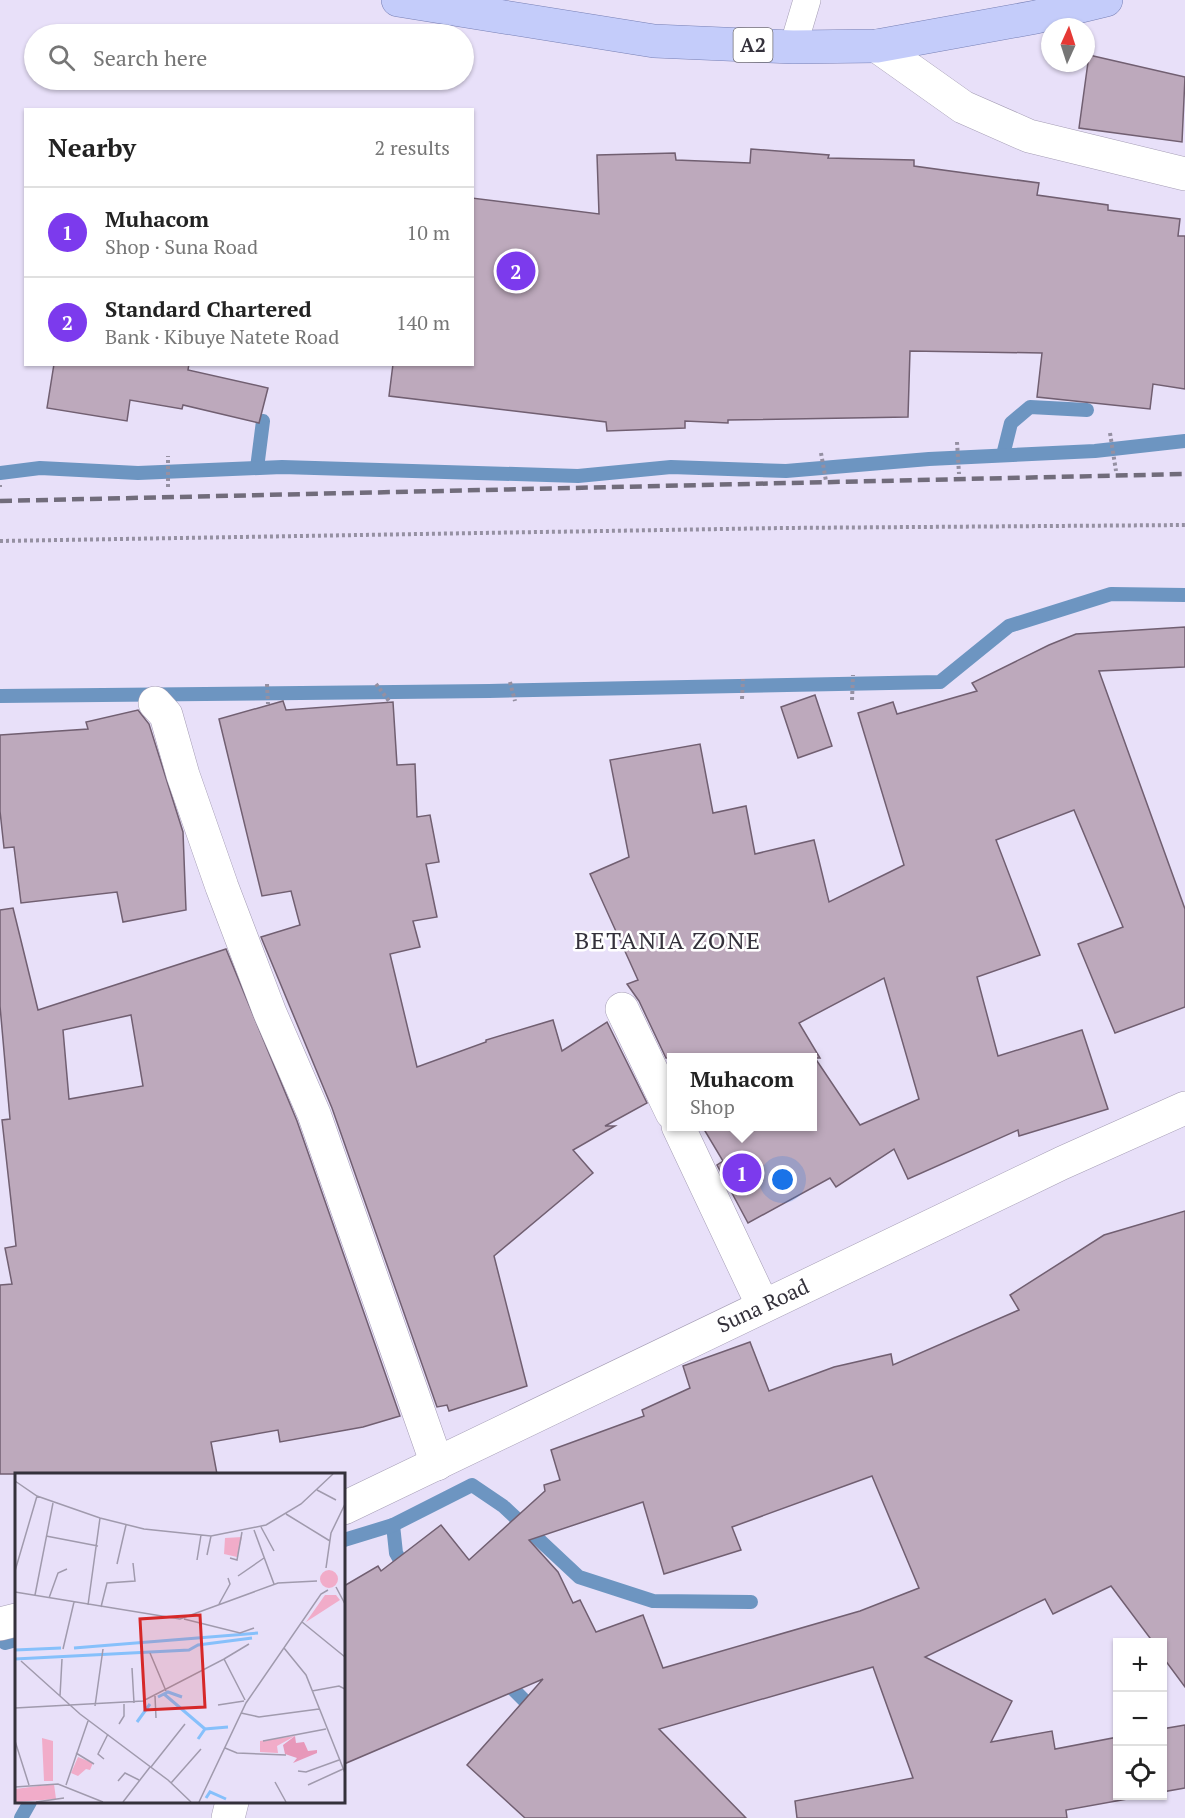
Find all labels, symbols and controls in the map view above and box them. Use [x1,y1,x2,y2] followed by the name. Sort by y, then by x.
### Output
[1041,18,1095,72] north arrow
[24,24,474,90] search box
[734,28,772,62] road number: A2
[45,41,78,74] icon: search
[93,43,207,72] text: Search here
[48,130,136,164] text: Nearby
[375,134,450,161] text: 2 results
[105,204,209,233] text: Muhacom
[62,219,73,246] text: 1
[407,219,450,246] text: 10 m
[105,233,258,260] text: Shop · Suna Road
[496,248,536,294] pin: 2
[105,294,312,323] text: Standard Chartered
[62,309,73,336] text: 2
[396,309,450,336] text: 140 m
[105,323,339,350] text: Bank · Kibuye Natete Road
[574,924,762,956] district label: BETANIA ZONE
[667,1053,817,1131] popup
[690,1064,794,1093] text: Muhacom
[690,1093,735,1120] text: Shop
[722,1150,762,1196] pin: 1
[768,1165,797,1194] your location
[712,1271,813,1339] street label: Suna Road
[15,1473,345,1803] inset map
[1113,1638,1167,1800] map controls
[1113,1638,1167,1692] button: +
[1113,1692,1167,1746] button: −
[1113,1746,1167,1800] button: locate

